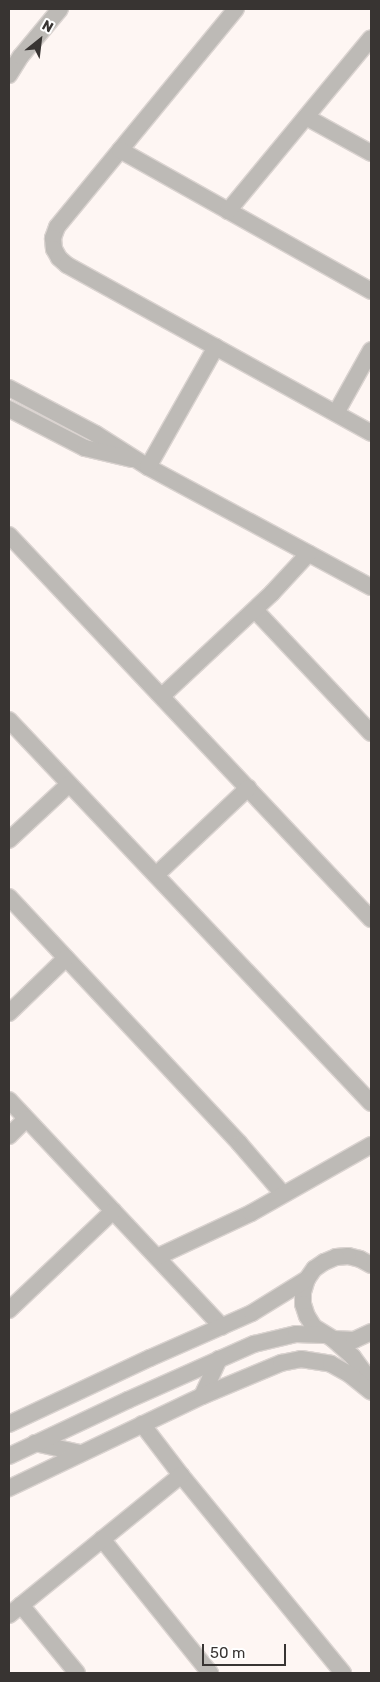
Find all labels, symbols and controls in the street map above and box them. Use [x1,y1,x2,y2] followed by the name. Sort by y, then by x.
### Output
[15,15,65,65] north arrow
[39,17,56,36] text: N
[205,1634,289,1666] scale bar
[210,1644,245,1662] text: 50 m

